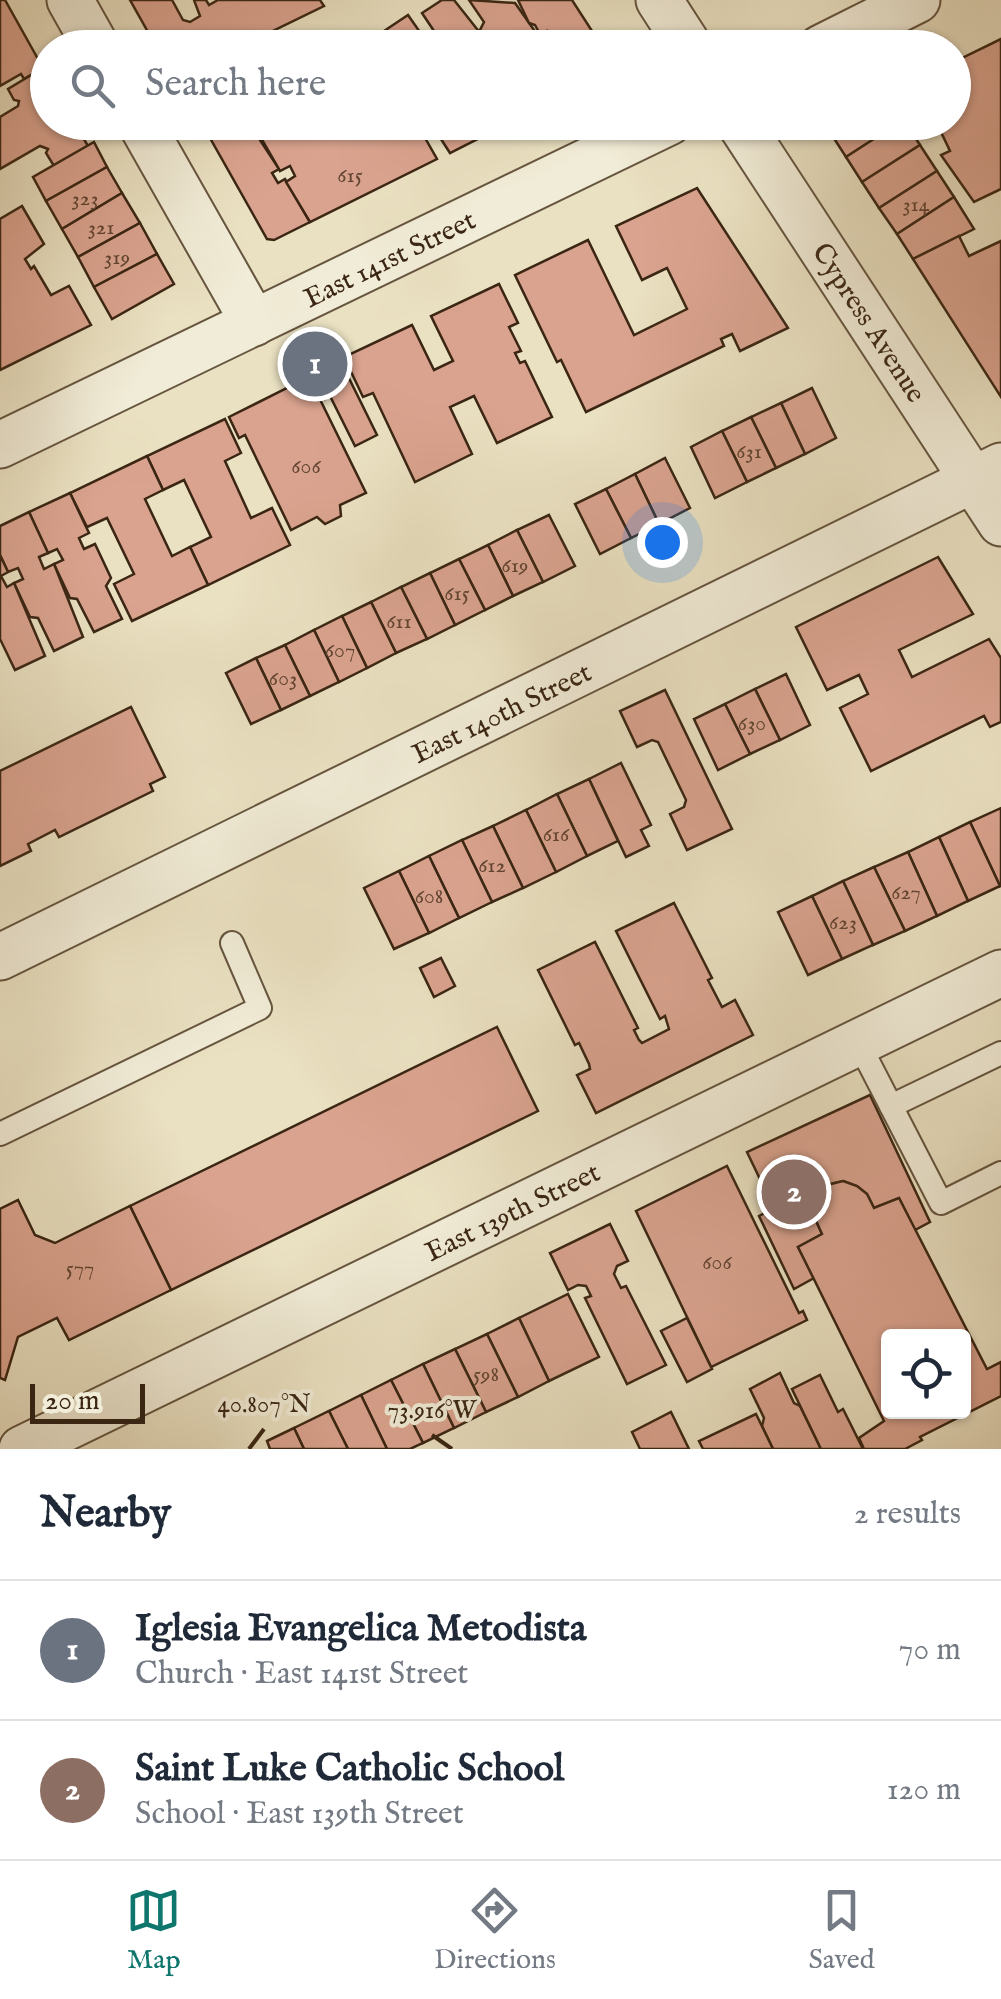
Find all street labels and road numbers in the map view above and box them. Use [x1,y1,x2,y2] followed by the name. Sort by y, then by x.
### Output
[298,203,482,317] street label: East 141st Street
[803,237,933,410] street label: Cypress Avenue
[407,656,598,773] street label: East 140th Street
[420,1156,607,1271] street label: East 139th Street

